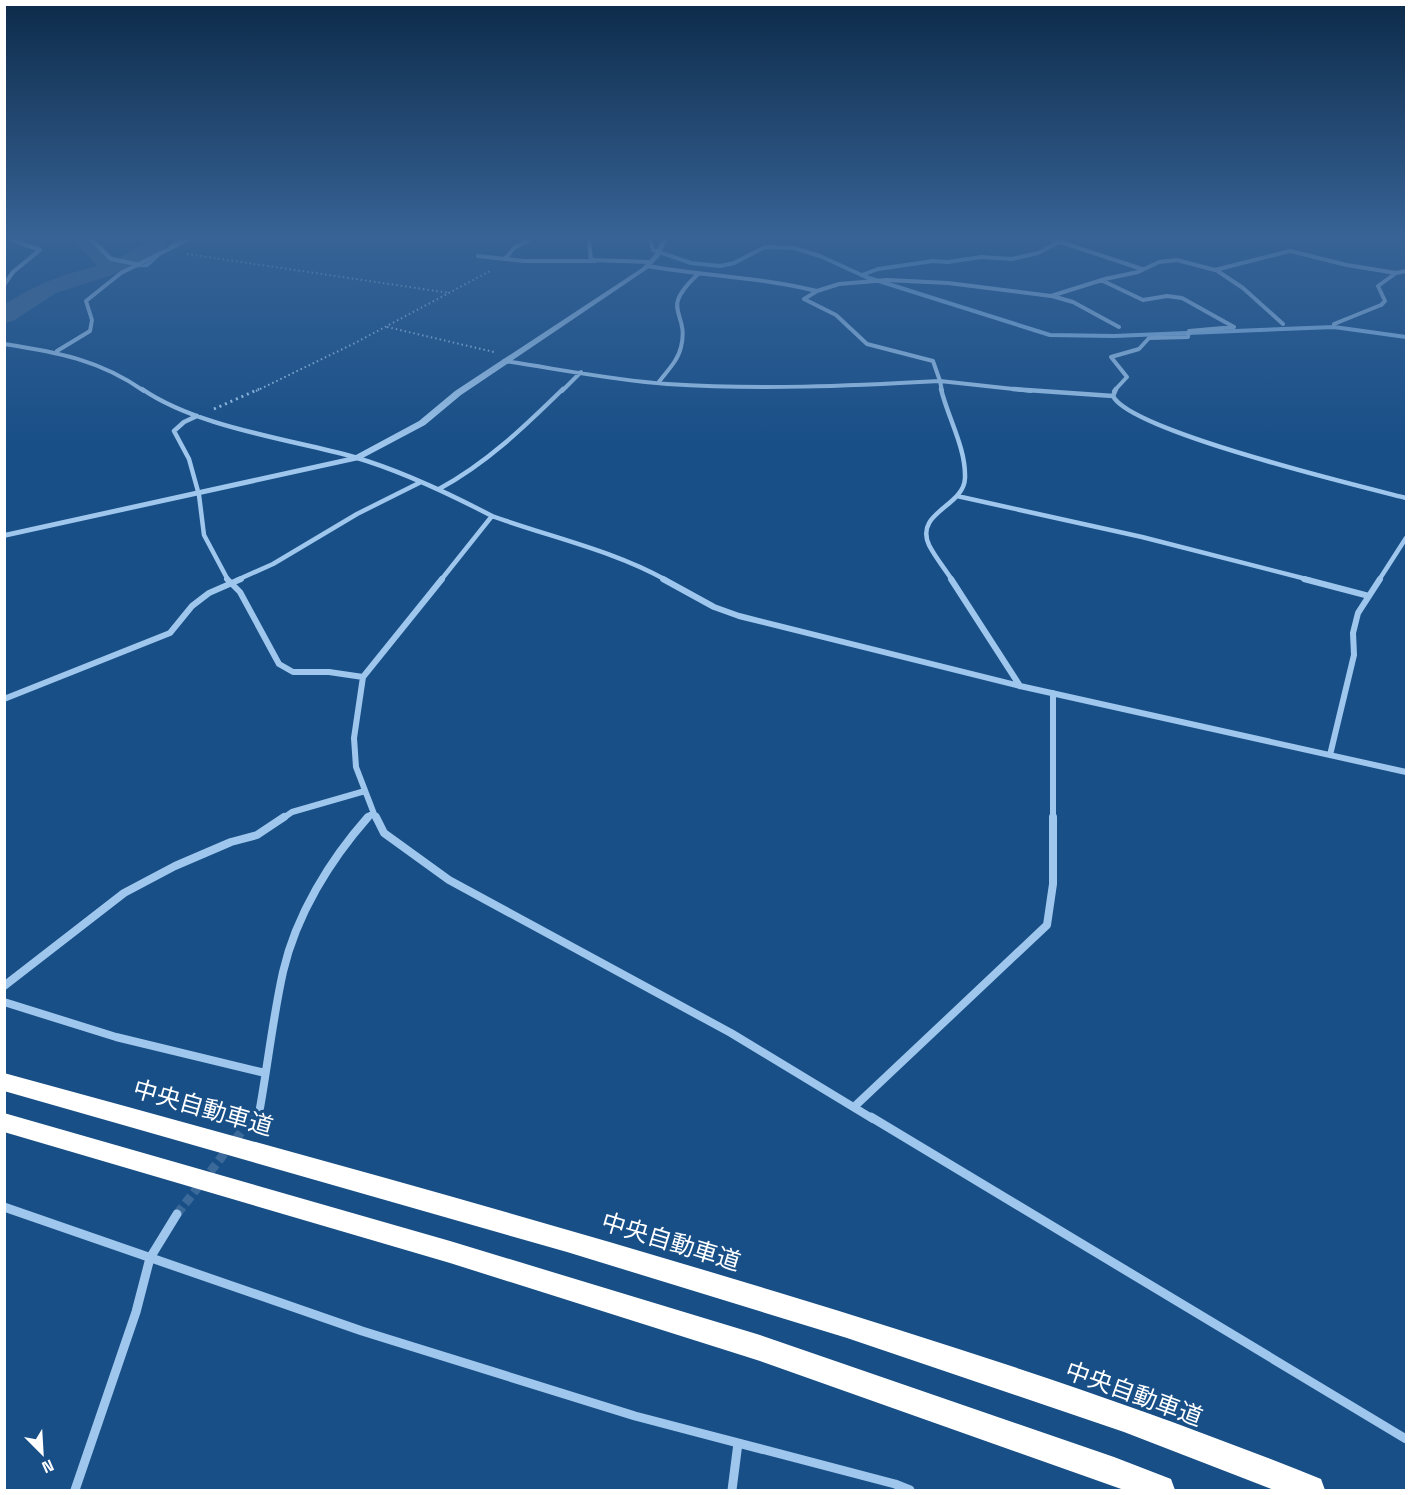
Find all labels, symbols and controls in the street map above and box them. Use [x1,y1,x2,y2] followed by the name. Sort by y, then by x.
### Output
[130,1073,277,1142] street label: 中央自動車道
[598,1206,745,1277] street label: 中央自動車道
[1061,1354,1207,1433] street label: 中央自動車道
[12,1423,72,1483] north arrow
[39,1454,57,1478] text: N

